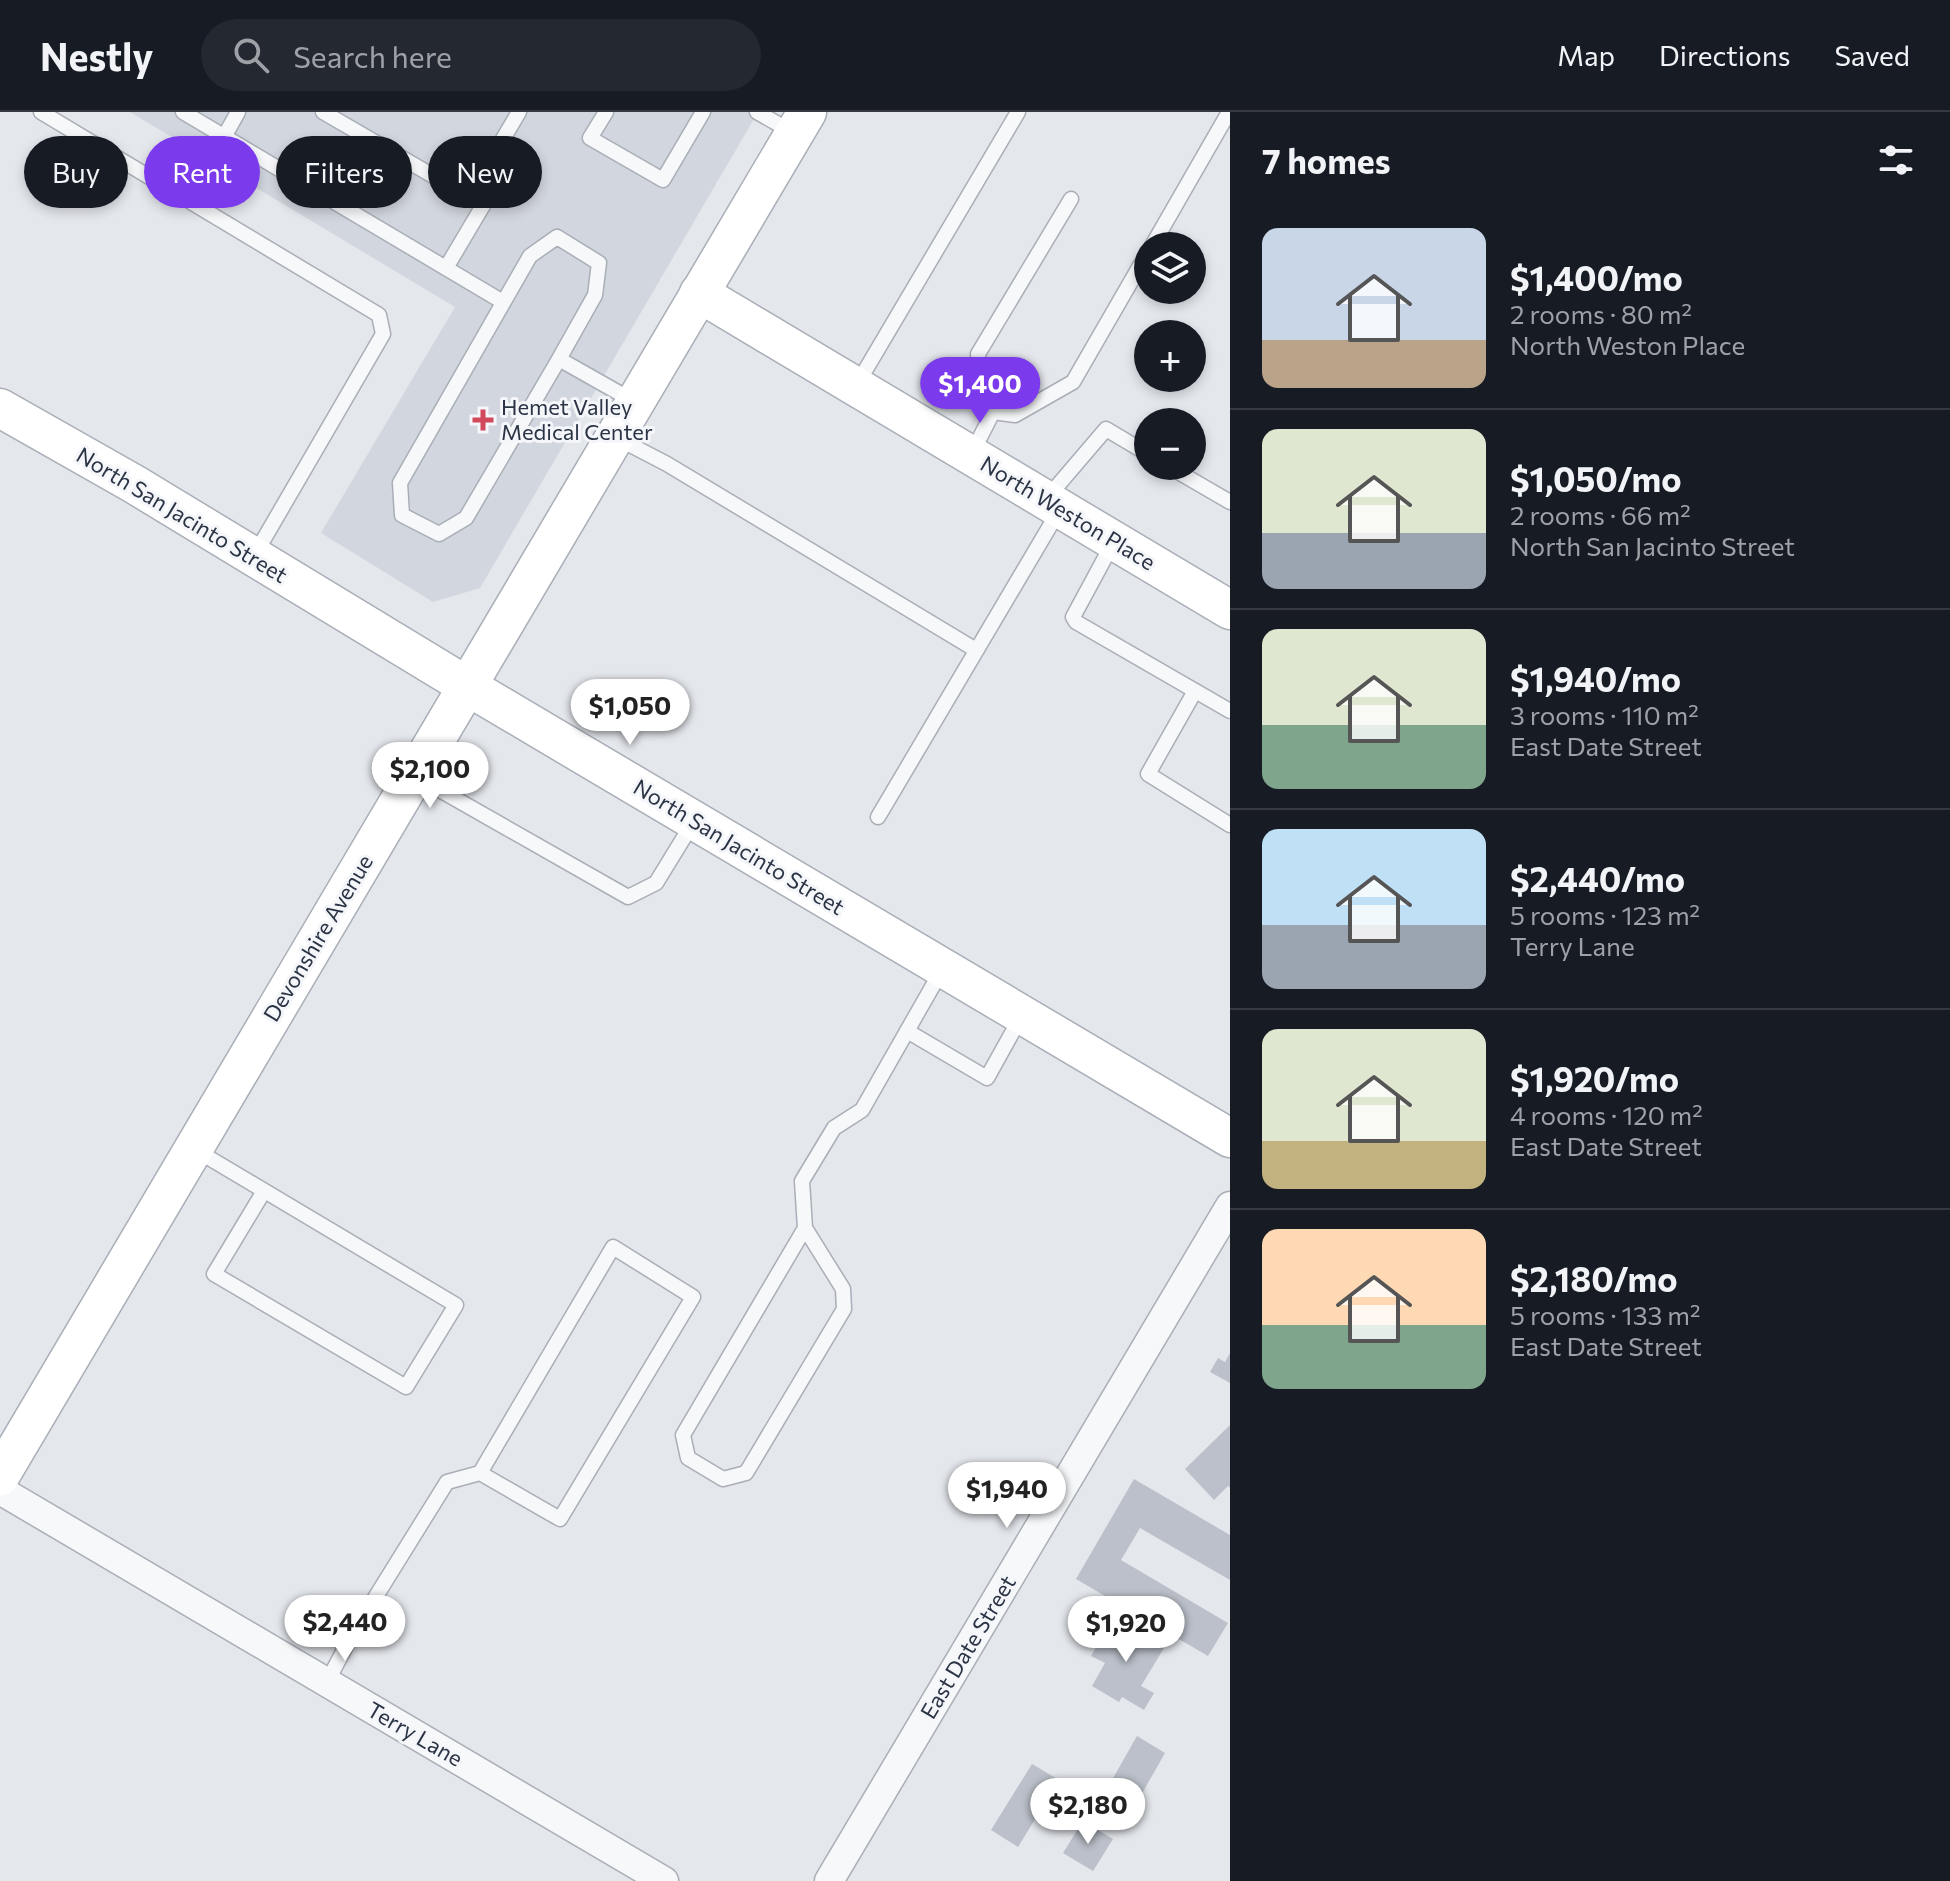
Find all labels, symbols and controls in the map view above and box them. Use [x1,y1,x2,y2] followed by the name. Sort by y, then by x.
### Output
[201,19,761,91] search box
[40,32,153,79] text: Nestly
[229,33,273,77] icon: search
[293,37,452,74] text: Search here
[1557,38,1615,72] text: Map
[1659,38,1790,72] text: Directions
[1834,38,1910,72] text: Saved
[24,136,128,208] chip: Buy
[144,136,260,208] chip: Rent
[276,136,412,208] chip: Filters
[428,136,542,208] chip: New
[1874,138,1918,182] icon: filters
[1262,139,1391,181] text: 7 homes
[1134,232,1206,480] map controls
[1134,232,1206,304] button: layers
[1510,256,1683,298] text: $1,400/mo
[1326,260,1422,356] icon: home
[1510,298,1692,329] text: 2 rooms · 80 m²
[1134,320,1206,392] button: +
[1510,329,1745,360] text: North Weston Place
[915,357,1045,425] pin: $1,400
[938,367,1022,398] text: $1,400
[501,393,653,445] place label: Hemet Valley Medical Center
[1134,408,1206,480] button: −
[472,409,494,431] marker: Hemet Valley Medical Center
[72,441,293,588] street label: North San Jacinto Street
[976,450,1161,575] street label: North Weston Place
[1510,457,1682,499] text: $1,050/mo
[1326,461,1422,557] icon: home
[1510,499,1691,530] text: 2 rooms · 66 m²
[1510,530,1795,561] text: North San Jacinto Street
[1510,657,1681,699] text: $1,940/mo
[1326,661,1422,757] icon: home
[565,679,695,747] pin: $1,050
[589,689,671,720] text: $1,050
[1510,699,1699,730] text: 3 rooms · 110 m²
[1510,730,1702,761] text: East Date Street
[365,742,495,810] pin: $2,100
[390,752,470,783] text: $2,100
[629,773,850,920] street label: North San Jacinto Street
[257,849,378,1026] street label: Devonshire Avenue
[1510,857,1685,899] text: $2,440/mo
[1326,861,1422,957] icon: home
[1510,899,1700,930] text: 5 rooms · 123 m²
[1510,930,1635,961] text: Terry Lane
[1510,1057,1679,1099] text: $1,920/mo
[1326,1061,1422,1157] icon: home
[1510,1099,1703,1130] text: 4 rooms · 120 m²
[1510,1130,1702,1161] text: East Date Street
[1510,1257,1677,1299] text: $2,180/mo
[1326,1261,1422,1357] icon: home
[1510,1299,1700,1330] text: 5 rooms · 133 m²
[1510,1330,1702,1361] text: East Date Street
[942,1462,1072,1530] pin: $1,940
[966,1472,1048,1503] text: $1,940
[914,1570,1021,1723] street label: East Date Street
[280,1595,410,1663] pin: $2,440
[1061,1596,1191,1664] pin: $1,920
[302,1605,388,1636] text: $2,440
[1086,1606,1166,1637] text: $1,920
[363,1696,468,1772] street label: Terry Lane
[1023,1778,1153,1846] pin: $2,180
[1048,1788,1128,1819] text: $2,180

